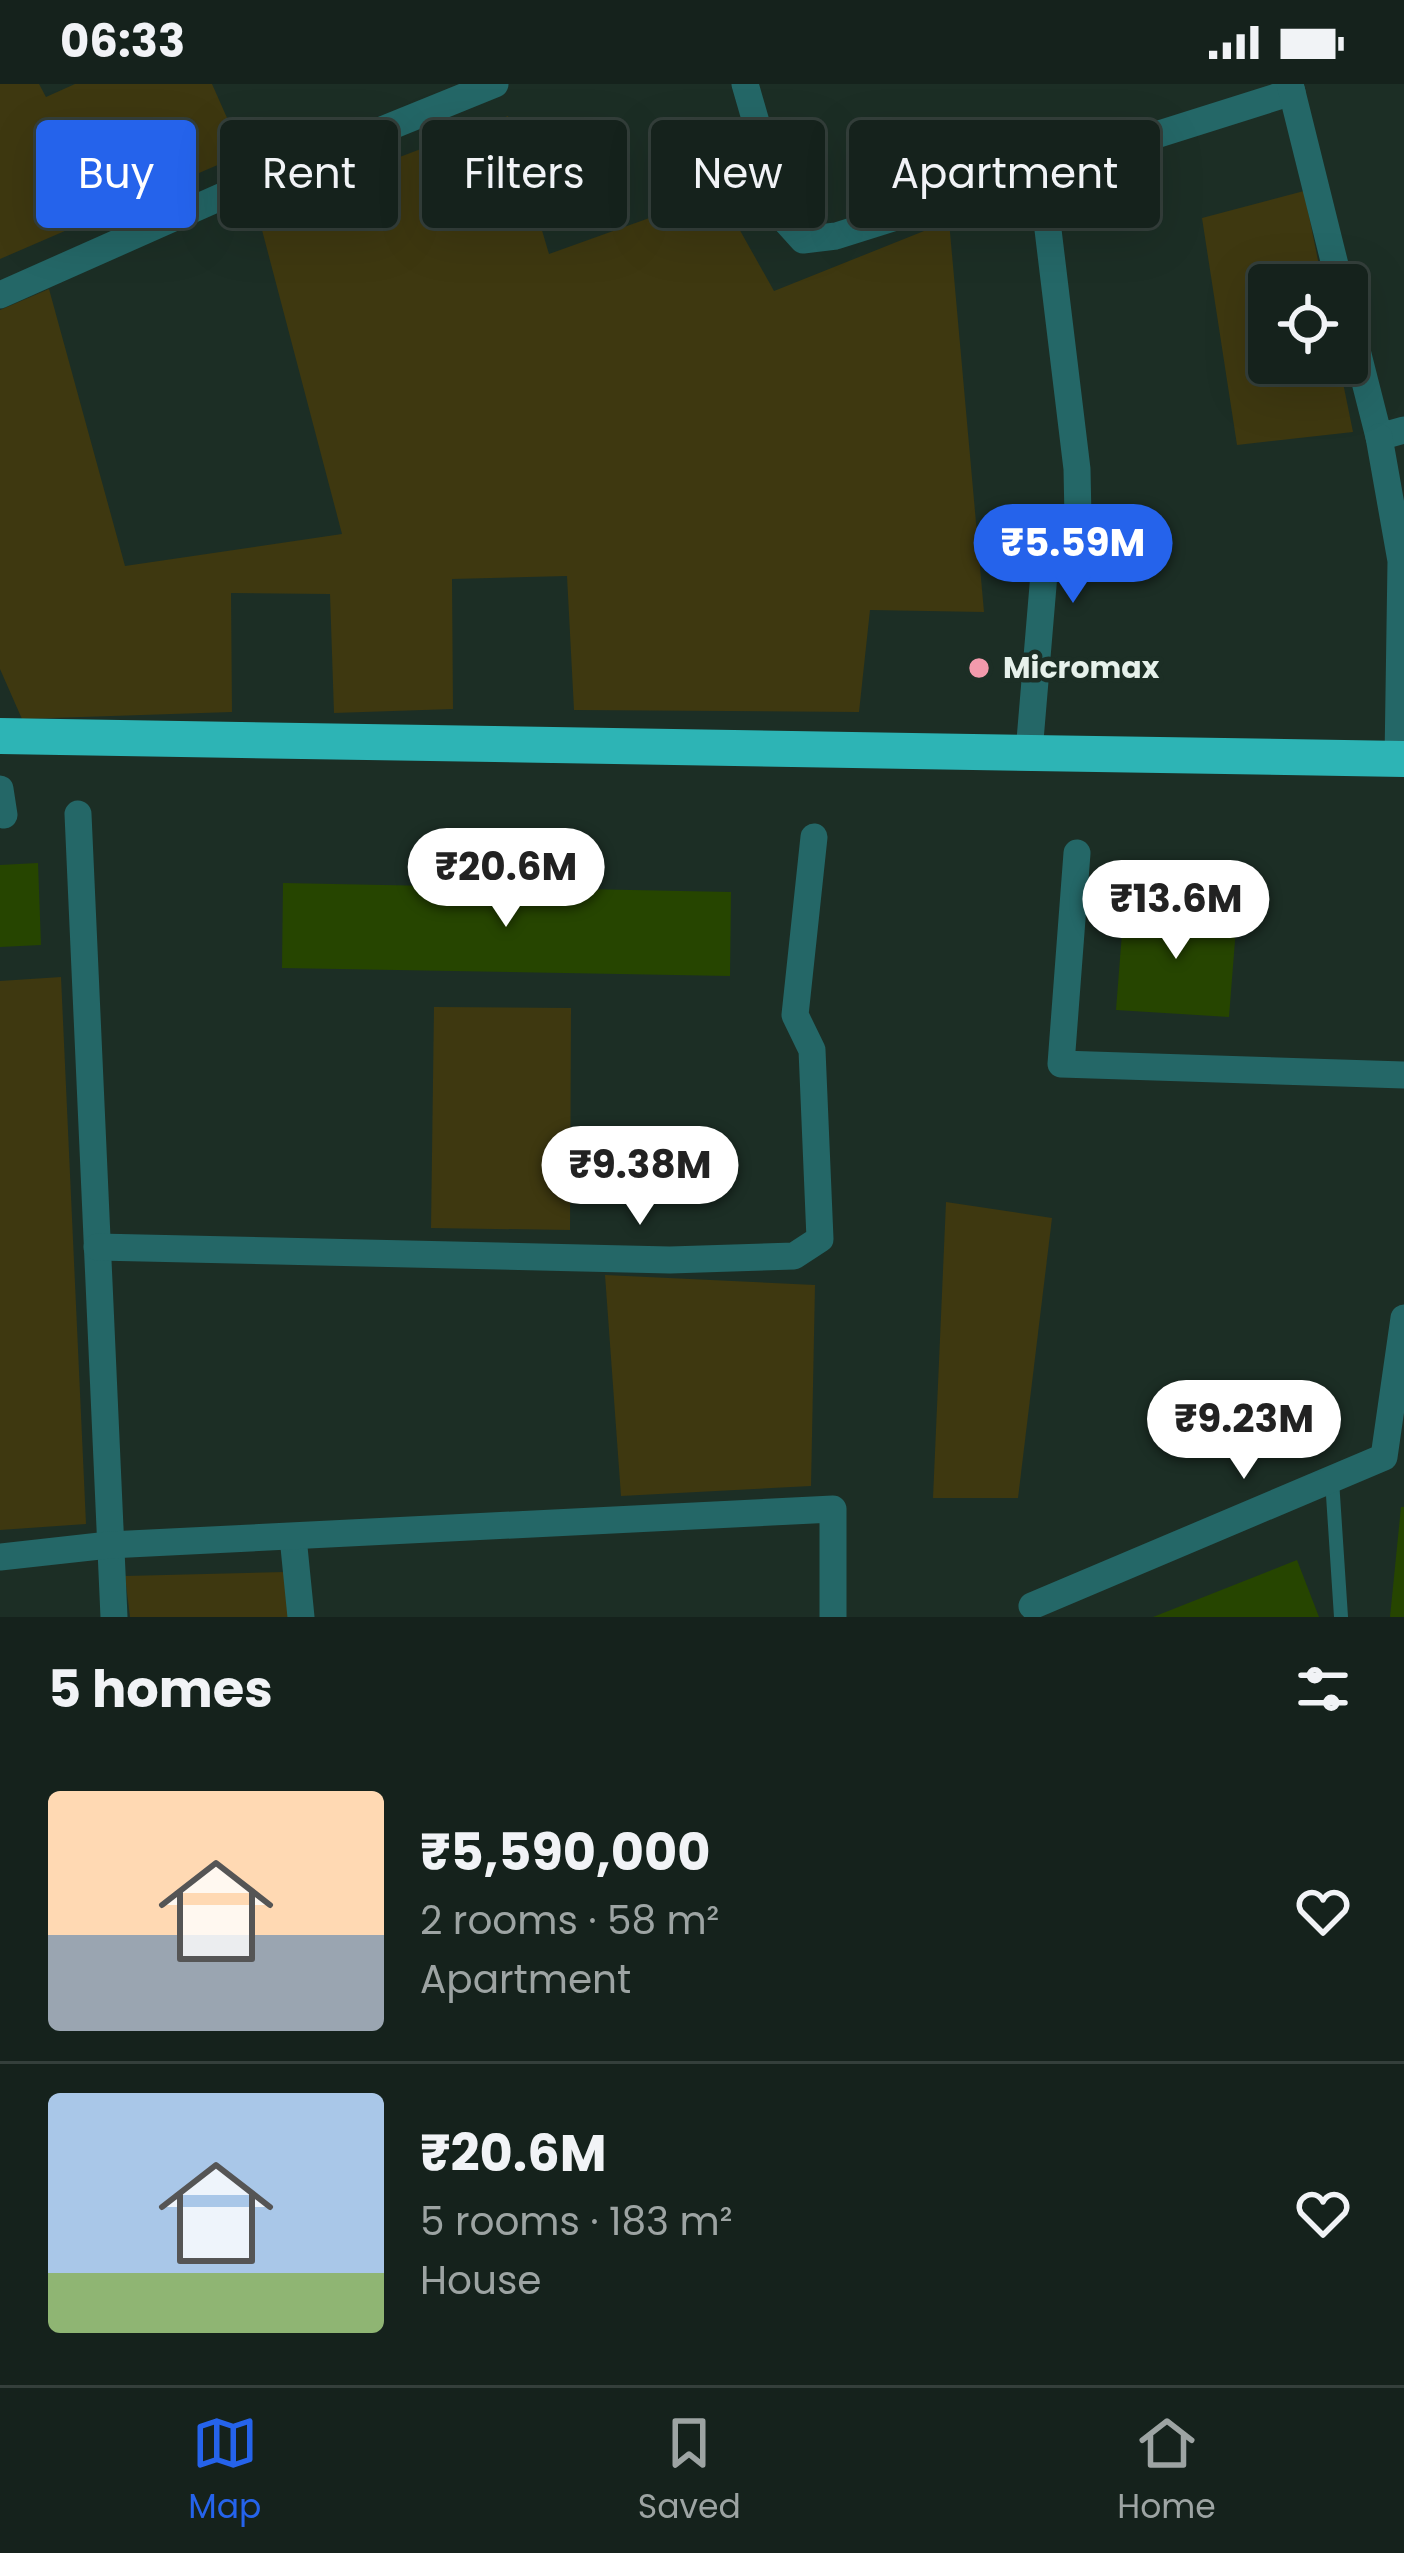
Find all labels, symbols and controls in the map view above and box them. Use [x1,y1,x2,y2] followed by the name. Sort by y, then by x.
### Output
[60,10,185,73] text: 06:33
[36,120,196,228] chip: Buy
[220,120,398,228] chip: Rent
[422,120,627,228] chip: Filters
[651,120,825,228] chip: New
[849,120,1160,228] chip: Apartment
[1248,264,1368,384] map controls
[1248,264,1368,384] button: locate
[975,504,1171,606] pin: ₹5.59M
[1001,515,1145,570] text: ₹5.59M
[1003,646,1160,689] place label: Micromax
[966,655,992,681] marker: Micromax
[408,828,604,930] pin: ₹20.6M
[435,839,577,894] text: ₹20.6M
[1078,860,1274,962] pin: ₹13.6M
[1109,871,1243,926] text: ₹13.6M
[542,1126,738,1228] pin: ₹9.38M
[569,1137,711,1192] text: ₹9.38M
[1146,1380,1342,1482] pin: ₹9.23M
[1174,1391,1314,1446] text: ₹9.23M
[48,1653,273,1725] text: 5 homes
[1290,1656,1356,1722] icon: filters
[420,1816,710,1888] text: ₹5,590,000
[144,1839,288,1983] icon: home
[1290,1878,1356,1944] icon: heart
[420,1893,719,1948] text: 2 rooms · 58 m²
[420,1952,631,2007] text: Apartment
[420,2117,607,2189] text: ₹20.6M
[144,2141,288,2285] icon: home
[1290,2180,1356,2246] icon: heart
[420,2194,733,2249] text: 5 rooms · 183 m²
[420,2253,541,2308] text: House
[188,2410,261,2532] tab: Map
[638,2410,741,2532] tab: Saved
[1117,2410,1216,2532] tab: Home

